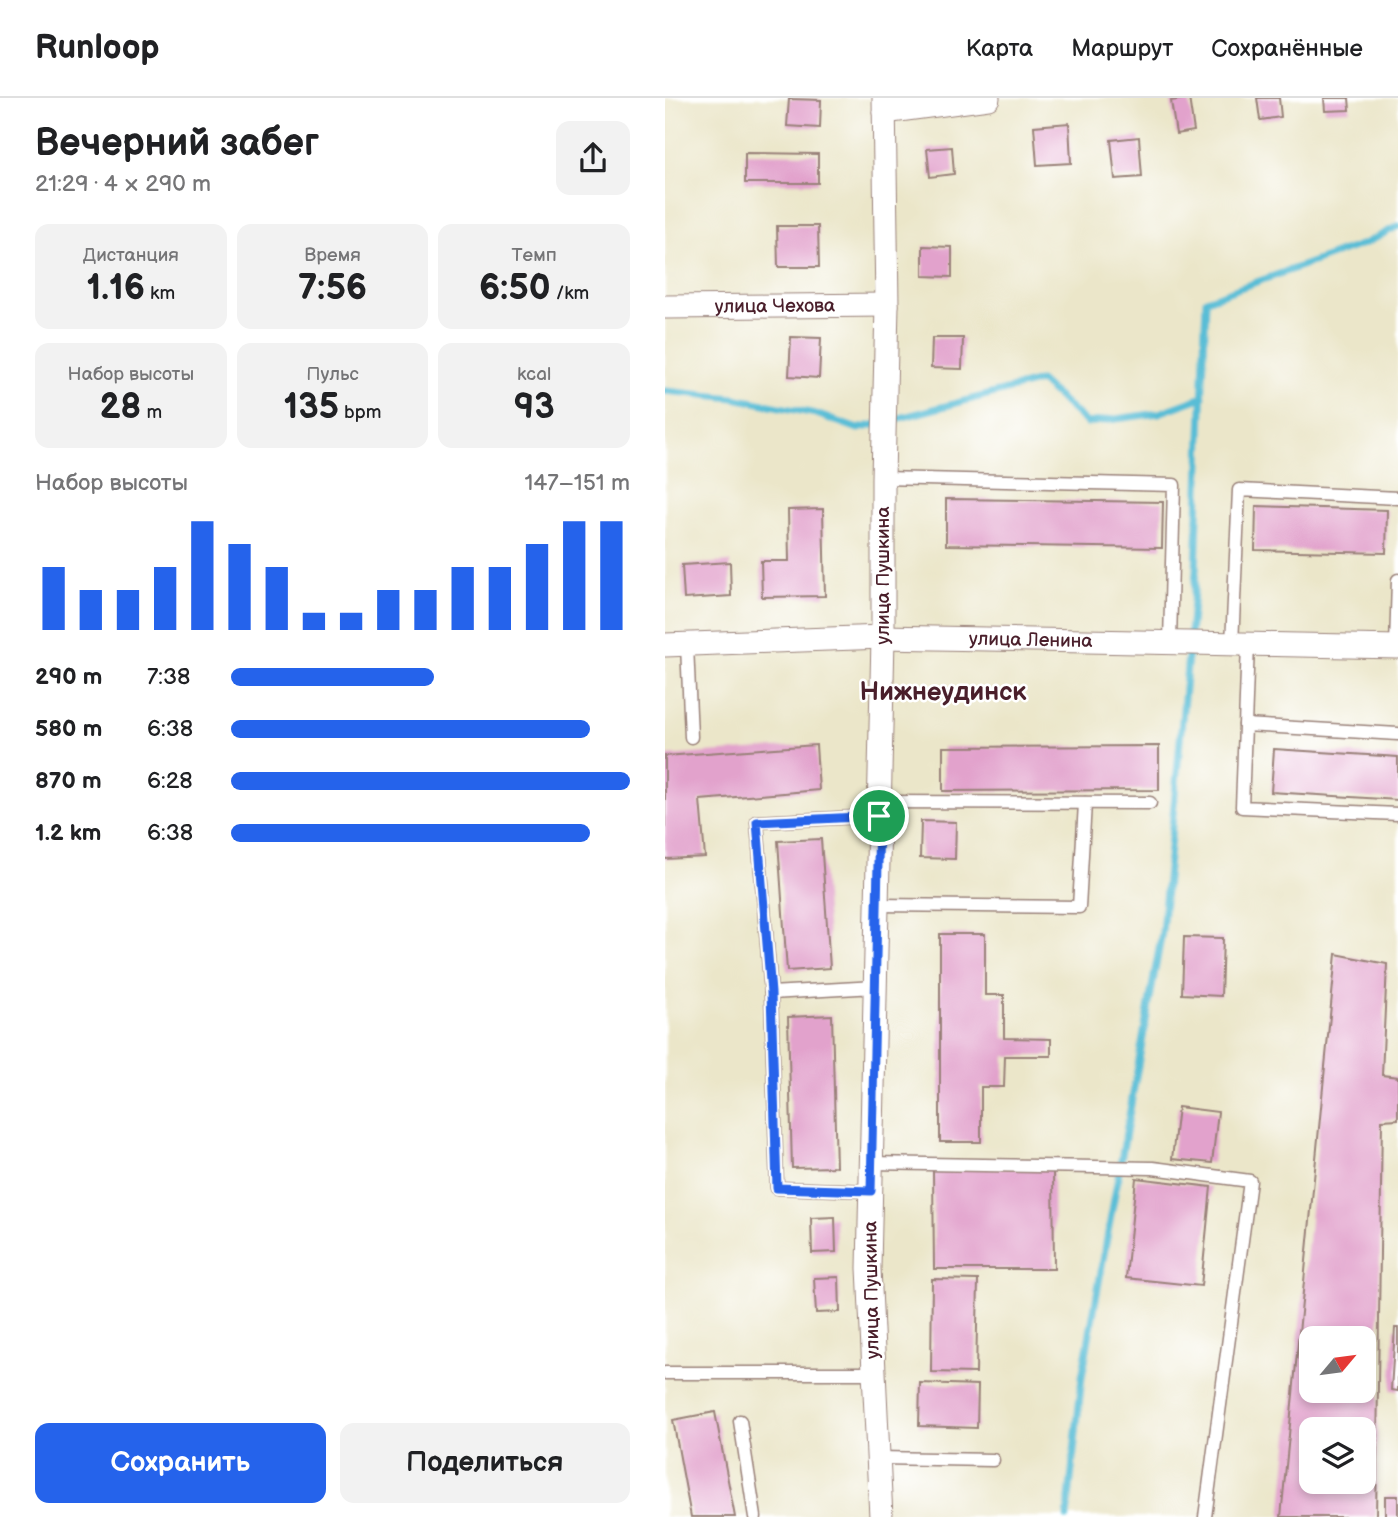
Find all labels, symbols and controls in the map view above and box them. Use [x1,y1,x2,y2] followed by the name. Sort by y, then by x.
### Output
[35,28,159,68] text: Runloop
[966,34,1033,63] text: Карта
[1071,34,1173,63] text: Маршрут
[1211,34,1363,63] text: Сохранённые
[35,121,319,166] text: Вечерний забег
[556,121,630,195] button: share
[35,170,211,198] text: 21:29 · 4 × 290 m
[83,244,179,267] text: Дистанция
[304,244,361,267] text: Время
[512,244,557,267] text: Темп
[87,267,145,310] text: 1.16
[298,267,367,310] text: 7:56
[479,267,551,310] text: 6:50
[145,282,175,305] text: km
[551,282,589,305] text: /km
[715,294,835,318] street label: улица Чехова
[68,363,194,386] text: Набор высоты
[306,363,359,386] text: Пульс
[517,363,551,386] text: kcal
[99,386,141,429] text: 28
[284,386,339,429] text: 135
[514,386,555,429] text: 93
[141,401,162,424] text: m
[339,401,381,424] text: bpm
[35,469,188,497] text: Набор высоты
[524,469,630,497] text: 147–151 m
[871,506,895,645] street label: улица Пушкина
[969,627,1093,653] street label: улица Ленина
[35,663,102,691] text: 290 m
[147,663,191,691] text: 7:38
[860,677,1027,708] district label: Нижнеудинск
[35,715,102,743] text: 580 m
[147,715,193,743] text: 6:38
[35,767,102,795] text: 870 m
[147,767,193,795] text: 6:28
[849,786,909,846] pin
[860,797,898,835] icon: arrive
[35,819,101,847] text: 1.2 km
[147,819,193,847] text: 6:38
[859,1221,885,1359] street label: улица Пушкина
[1299,1326,1375,1404] north arrow
[1299,1326,1376,1494] map controls
[1299,1417,1376,1494] button: layers
[35,1423,326,1503] button: Сохранить
[340,1423,630,1503] button: Поделиться

